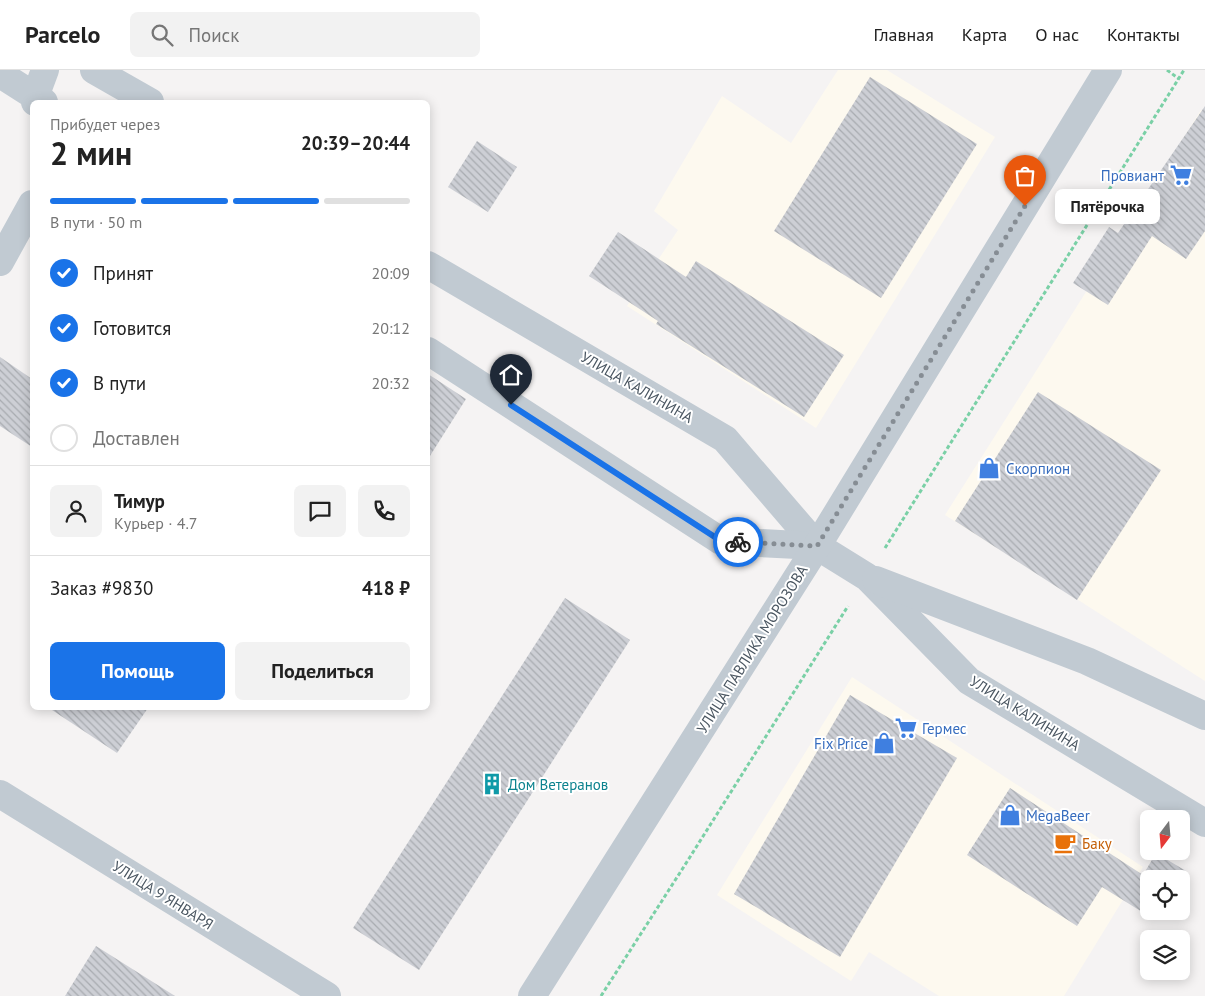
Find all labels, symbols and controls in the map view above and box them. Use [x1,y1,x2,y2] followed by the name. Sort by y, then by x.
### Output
[130,12,480,57] search box
[25,19,100,50] text: Parcelo
[148,21,176,49] icon: search
[188,23,239,47] text: Поиск
[873,23,934,46] text: Главная
[962,23,1007,46] text: Карта
[1035,23,1079,46] text: О нас
[1107,23,1180,46] text: Контакты
[50,114,160,134] text: Прибудет через
[301,131,410,155] text: 20:39–20:44
[50,132,132,174] text: 2 мин
[1004,155,1046,206] pin
[1011,162,1039,190] icon: bag
[1168,162,1194,188] supermarket icon: Провиант
[1101,166,1164,185] place label: Провиант
[1055,188,1160,224] callout: Пятёрочка
[1070,196,1145,216] text: Пятёрочка
[50,212,142,232] text: В пути · 50 m
[50,259,78,287] icon: check
[93,261,153,285] text: Принят
[372,263,410,283] text: 20:09
[50,314,78,342] icon: check
[93,316,171,340] text: Готовится
[372,318,410,338] text: 20:12
[577,347,697,427] street label: УЛИЦА КАЛИНИНА
[490,354,532,405] pin
[497,361,525,389] icon: home
[50,369,78,397] icon: check
[93,371,146,395] text: В пути
[372,373,410,393] text: 20:32
[93,426,180,450] text: Доставлен
[976,455,1002,481] shop icon: Скорпион
[1006,459,1070,478] place label: Скорпион
[50,485,102,537] button: person
[294,485,346,537] button: chat
[358,485,410,537] button: phone
[114,489,165,513] text: Тимур
[114,513,198,533] text: Курьер · 4.7
[713,517,763,567] courier
[724,528,752,556] icon: bike
[692,561,812,737] street label: УЛИЦА ПАВЛИКА МОРОЗОВА
[50,576,153,600] text: Заказ #9830
[362,576,410,600] text: 418 ₽
[50,642,225,700] button: Помощь
[235,642,410,700] button: Поделиться
[966,671,1084,755] street label: УЛИЦА КАЛИНИНА
[893,715,919,741] supermarket icon: Гермес
[922,719,967,738] place label: Гермес
[871,730,897,756] shop icon: Fix Price
[814,734,868,753] place label: Fix Price
[479,771,505,797] building icon: Дом Ветеранов
[508,775,608,794] place label: Дом Ветеранов
[997,802,1023,828] shop icon: MegaBeer
[1026,806,1090,825] place label: MegaBeer
[1140,810,1190,860] north arrow
[1140,810,1190,980] map controls
[1052,830,1078,856] cafe icon: Баку
[1082,834,1112,853] place label: Баку
[109,856,217,934] street label: УЛИЦА 9 ЯНВАРЯ
[1140,870,1190,920] button: locate
[1140,930,1190,980] button: layers

